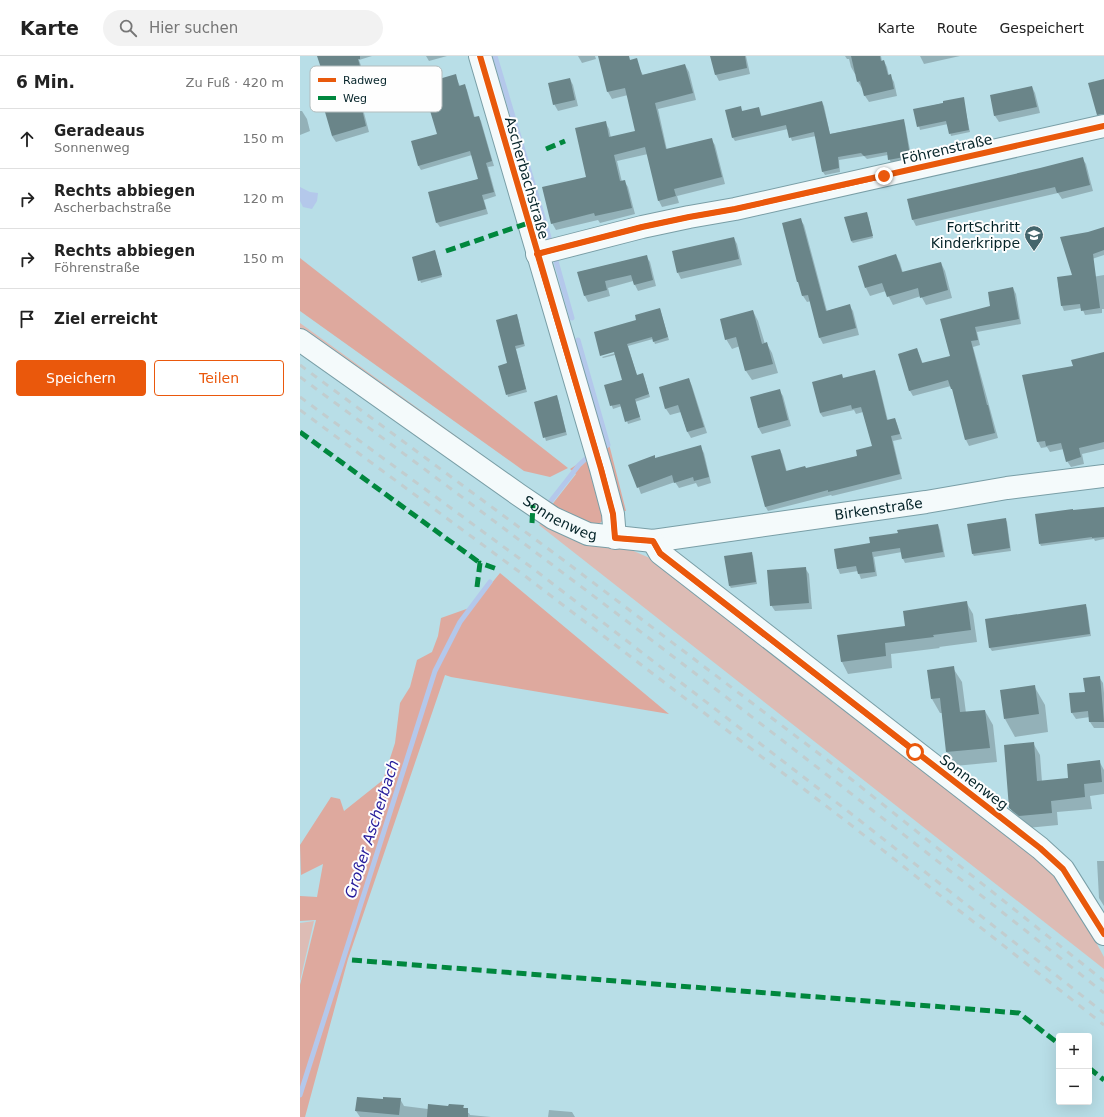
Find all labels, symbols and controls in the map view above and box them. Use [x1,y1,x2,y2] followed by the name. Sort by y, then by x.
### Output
[103,10,383,46] search box
[20,17,79,39] text: Karte
[117,17,139,39] icon: search
[149,19,238,37] text: Hier suchen
[877,20,915,36] text: Karte
[937,20,977,36] text: Route
[999,20,1084,36] text: Gespeichert
[310,66,442,112] legend
[16,72,75,92] text: 6 Min.
[343,74,387,87] text: Radweg
[186,75,284,90] text: Zu Fuß · 420 m
[343,92,367,105] text: Weg
[502,115,552,241] street label: Ascherbachstraße
[54,122,145,140] text: Geradeaus
[16,128,38,150] icon: ahead
[242,131,284,146] text: 150 m
[900,131,994,167] street label: Föhrenstraße
[54,140,130,155] text: Sonnenweg
[875,167,893,185] route end
[54,182,195,200] text: Rechts abbiegen
[16,188,38,210] icon: right
[242,191,284,206] text: 120 m
[54,200,171,215] text: Ascherbachstraße
[931,219,1021,251] place label: FortSchritt Kinderkrippe
[1023,224,1045,252] school or university icon: FortSchritt Kinderkrippe
[54,242,195,260] text: Rechts abbiegen
[16,248,38,270] icon: right
[242,251,284,266] text: 150 m
[54,260,140,275] text: Föhrenstraße
[16,308,38,330] icon: arrive
[54,310,158,328] text: Ziel erreicht
[16,360,146,396] button: Speichern
[154,360,284,396] button: Teilen
[520,492,598,543] street label: Sonnenweg
[833,495,924,523] street label: Birkenstraße
[906,743,924,761] route start
[937,751,1011,813] street label: Sonnenweg
[341,758,403,900] water label: Großer Ascherbach
[1056,1033,1092,1105] map controls
[1056,1033,1092,1069] button: +
[1056,1069,1092,1105] button: −

